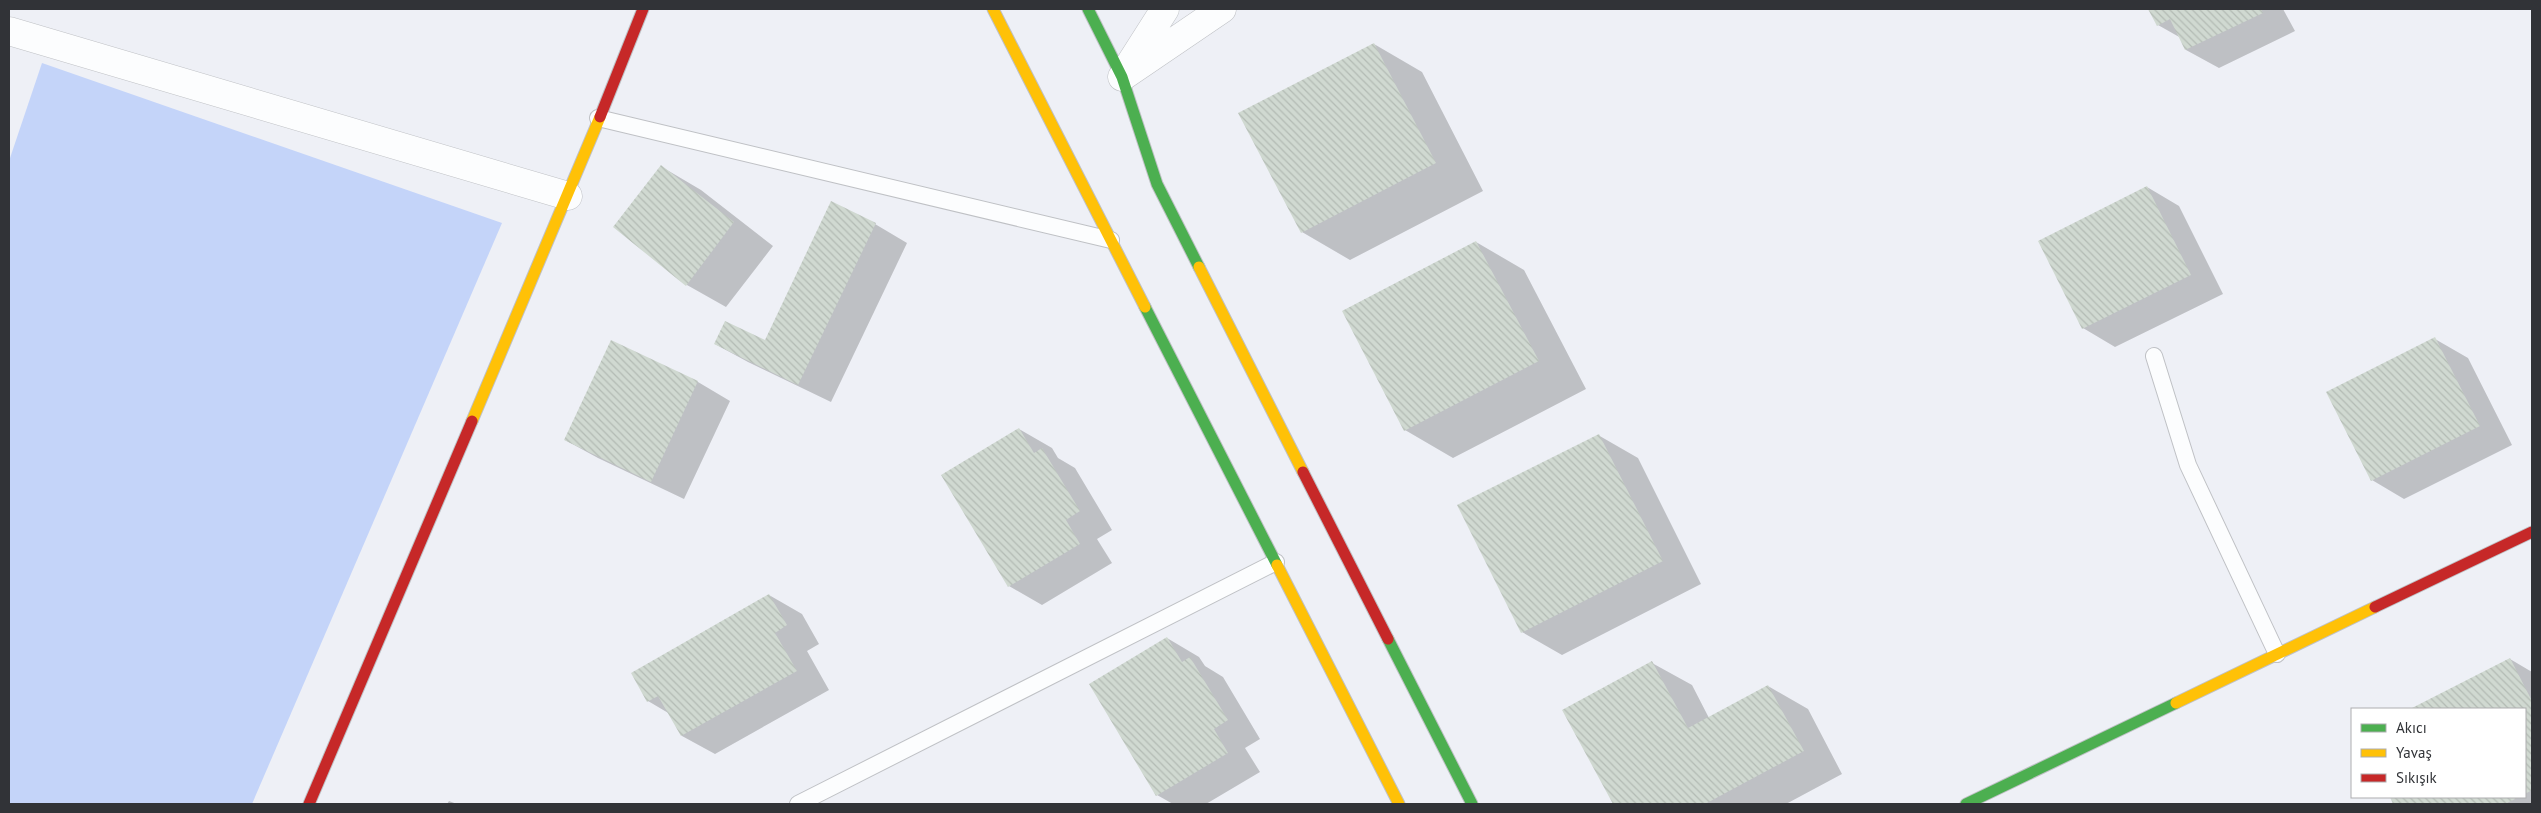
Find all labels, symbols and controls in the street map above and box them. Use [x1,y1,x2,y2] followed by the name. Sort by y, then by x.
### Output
[2351,708,2526,798] legend
[2396,718,2427,737] text: Akıcı
[2396,743,2432,762] text: Yavaş
[2396,768,2438,787] text: Sıkışık

